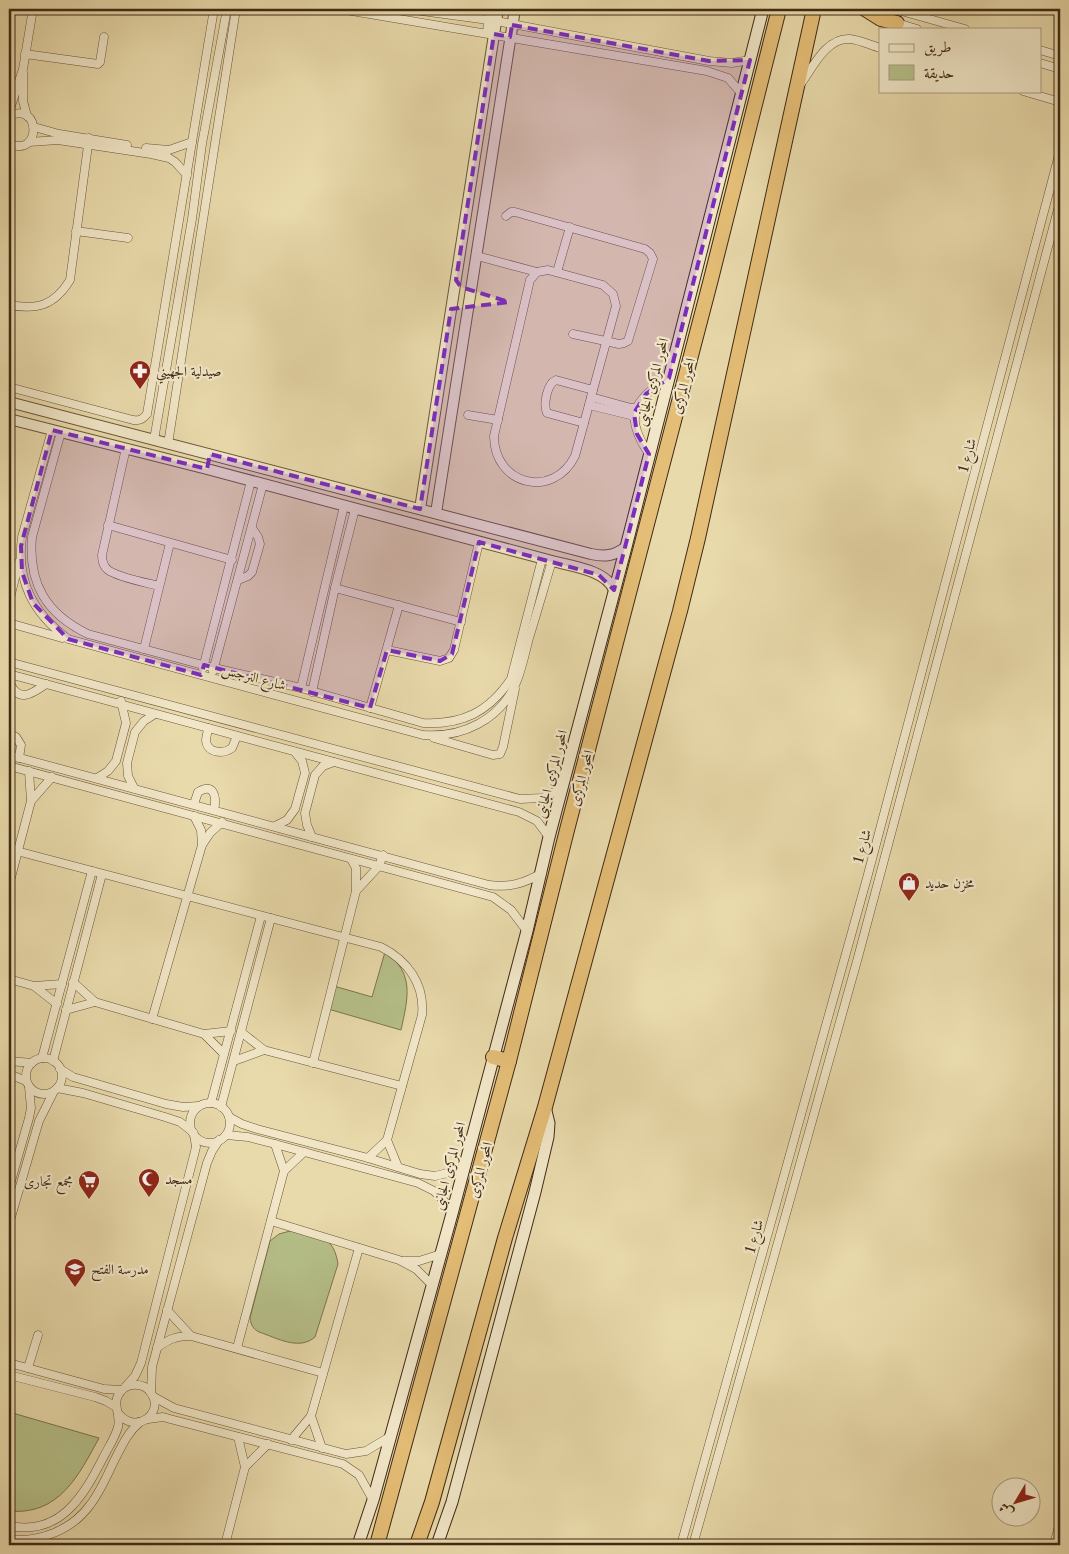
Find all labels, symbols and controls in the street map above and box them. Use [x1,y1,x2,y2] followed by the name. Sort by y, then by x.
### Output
[879,28,1042,92] legend
[924,37,951,57] text: طريق
[924,63,954,82] text: حديقة
[632,336,674,428] street label: المحور المركزى الجانبى
[667,356,699,416] street label: المحور المركزى
[128,359,152,390] pharmacy icon: صيدلية الجهيني
[156,362,222,384] place label: صيدلية الجهيني
[954,436,983,474] street label: شارع 1
[219,660,288,697] street label: شارع النرجس
[531,728,573,820] street label: المحور المركزى الجانبى
[565,748,597,808] street label: المحور المركزى
[849,827,878,865] street label: شارع 1
[897,871,921,902] shop icon: مخزن حديد
[925,874,975,892] place label: مخزن حديد
[429,1120,471,1212] street label: المحور المركزى الجانبى
[464,1140,496,1200] street label: المحور المركزى
[137,1167,161,1198] mosque icon: مسجد
[77,1169,101,1200] supermarket icon: مجمع تجارى
[165,1170,192,1188] place label: مسجد
[24,1172,73,1195] place label: مجمع تجارى
[741,1217,770,1256] street label: شارع 1
[63,1257,87,1288] school or university icon: مدرسة الفتح
[91,1260,149,1282] place label: مدرسة الفتح
[992,1476,1042,1526] north arrow
[994,1499,1017,1521] text: ش

